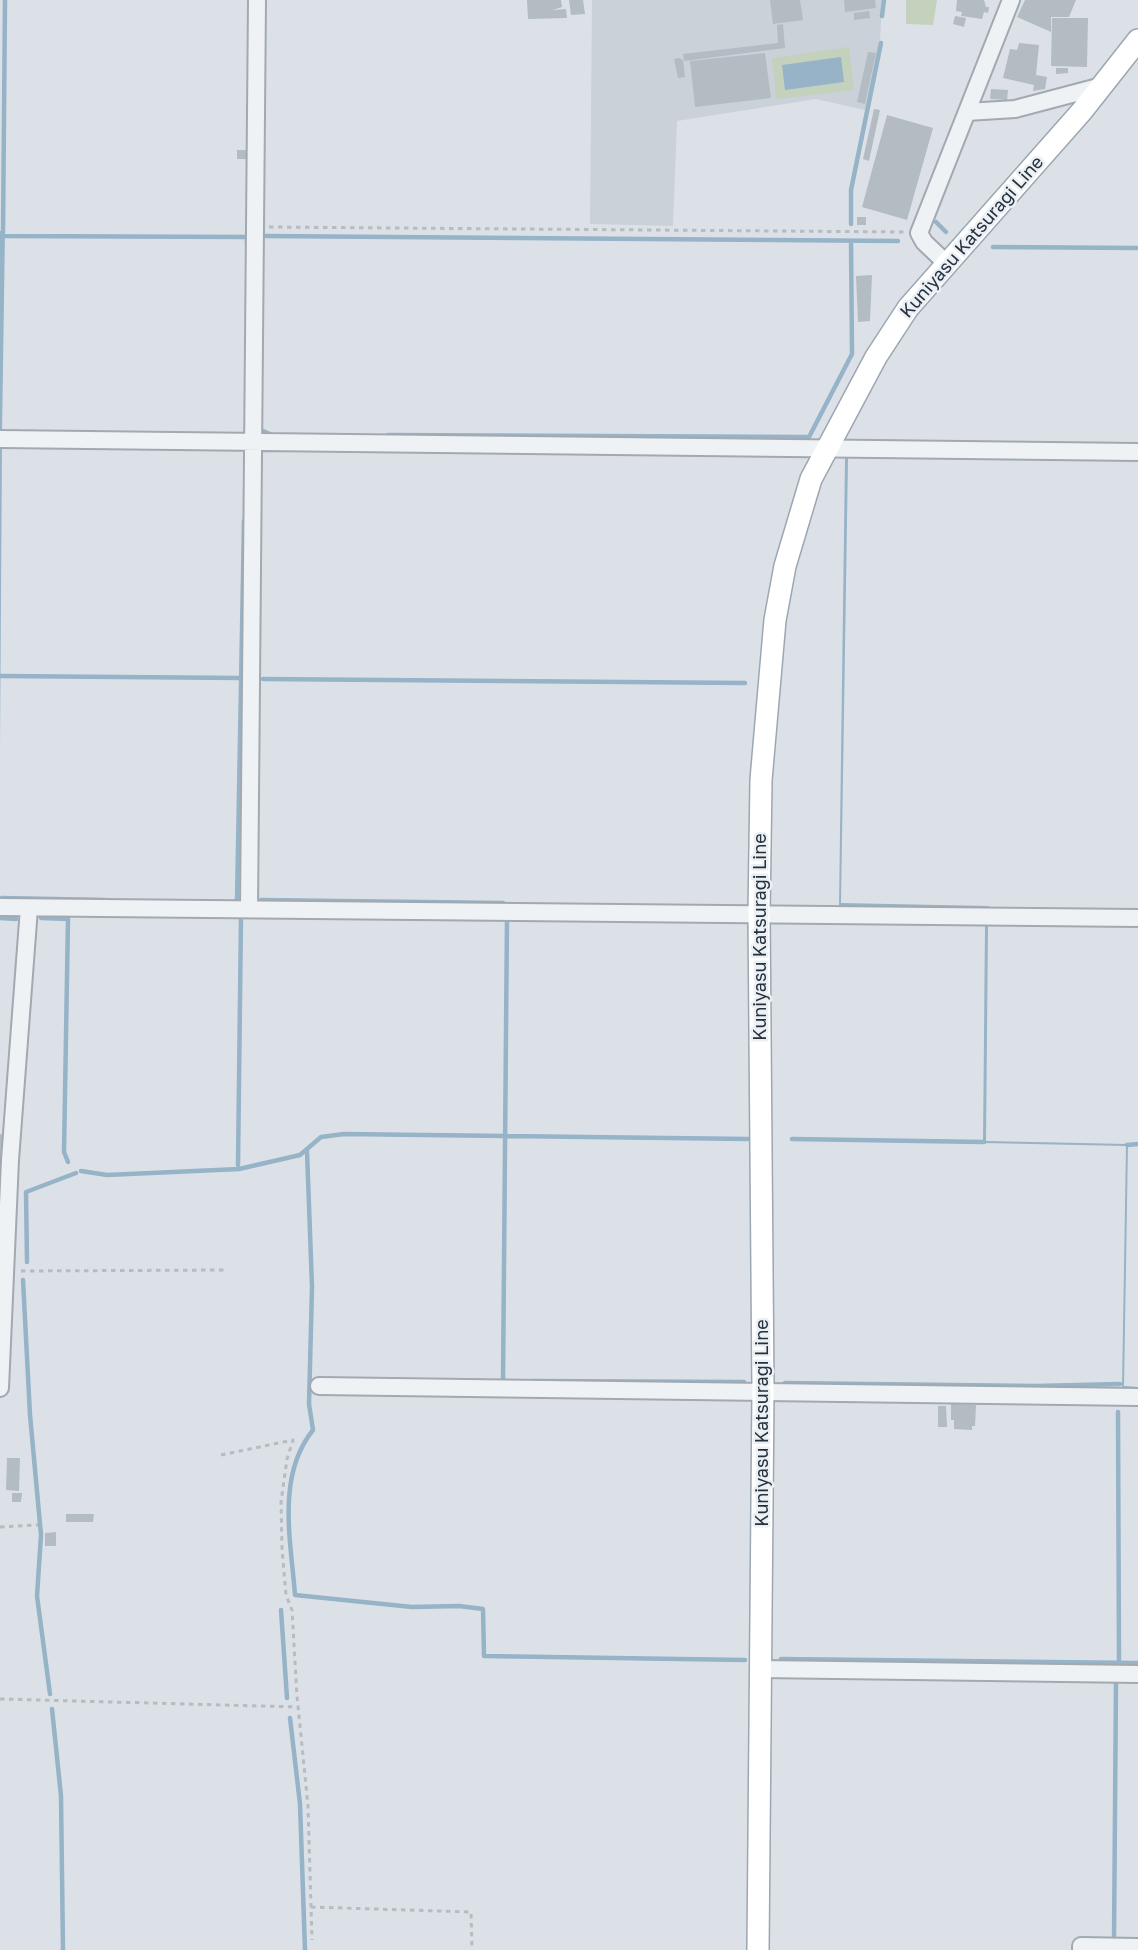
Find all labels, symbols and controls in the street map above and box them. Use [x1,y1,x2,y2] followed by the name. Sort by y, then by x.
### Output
[896,152,1048,322] street label: Kuniyasu Katsuragi Line
[749,833,771,1041] street label: Kuniyasu Katsuragi Line
[751,1319,773,1527] street label: Kuniyasu Katsuragi Line

